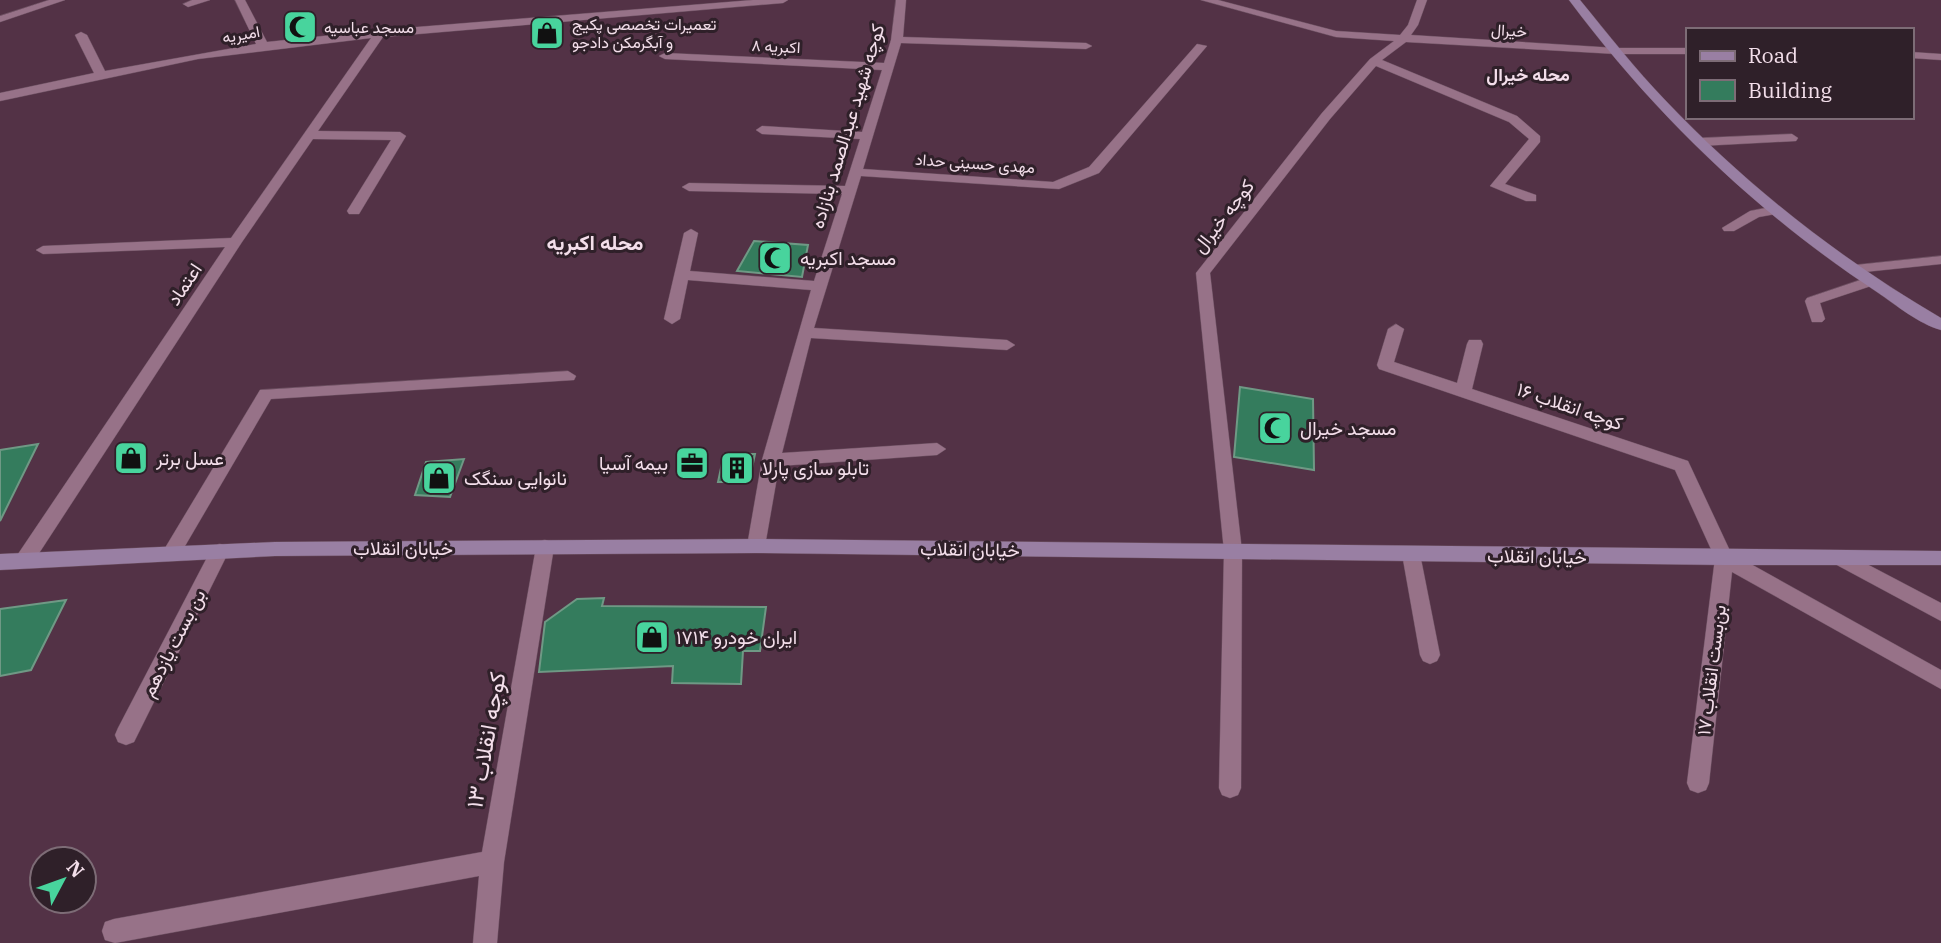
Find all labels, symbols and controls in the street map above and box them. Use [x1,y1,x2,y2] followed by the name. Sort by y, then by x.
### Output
[281,8,319,46] mosque icon: مسجد عباسیه
[528,14,566,52] shop icon: تعمیرات تخصصی پکیج و آبگرمکن دادجو
[572,14,716,53] place label: تعمیرات تخصصی پکیج و آبگرمکن دادجو
[324,17,414,37] place label: مسجد عباسیه
[1490,19,1528,42] street label: خیرال
[221,21,262,48] street label: امیریه
[804,21,891,232] street label: کوچه شهید عبدالصمد بنازاده
[1686,28,1913,119] legend
[751,35,801,58] street label: اکبریه ۸
[1748,41,1798,69] text: Road
[1486,63,1570,86] district label: محله خیرال
[1748,76,1833,104] text: Building
[914,149,1036,178] street label: مهدی حسینی حداد
[1187,174,1261,259] street label: کوچه خیرال
[547,228,643,256] district label: محله اکبریه
[756,239,794,277] mosque icon: مسجد اکبریه
[800,246,896,270] place label: مسجد اکبریه
[161,258,207,310] street label: اعتماد
[1513,377,1626,437] street label: کوچه انقلاب ۱۶
[1256,409,1294,447] mosque icon: مسجد خیرال
[1300,416,1397,440] place label: مسجد خیرال
[112,439,150,477] shop icon: عسل برتر
[673,444,711,482] office icon: بیمه آسیا
[155,446,224,470] place label: عسل برتر
[718,449,756,487] building icon: تابلو سازی پارلا
[599,451,668,475] place label: بیمه آسیا
[762,456,869,482] place label: تابلو سازی پارلا
[420,459,458,497] shop icon: نانوایی سنگک
[464,466,567,490] place label: نانوایی سنگک
[353,536,453,560] street label: خیابان انقلاب
[920,536,1020,562] street label: خیابان انقلاب
[1487,543,1587,569] street label: خیابان انقلاب
[136,585,211,701] street label: بن بست یازدهم
[1691,603,1731,737] street label: بن‌بست انقلاب ۱۷
[633,618,671,656] shop icon: ایران خودرو ۱۷۱۴
[676,625,797,649] place label: ایران خودرو ۱۷۱۴
[458,669,514,811] street label: کوچه انقلاب ۱۳
[28,845,98,915] north arrow
[62,855,90,882] text: N

